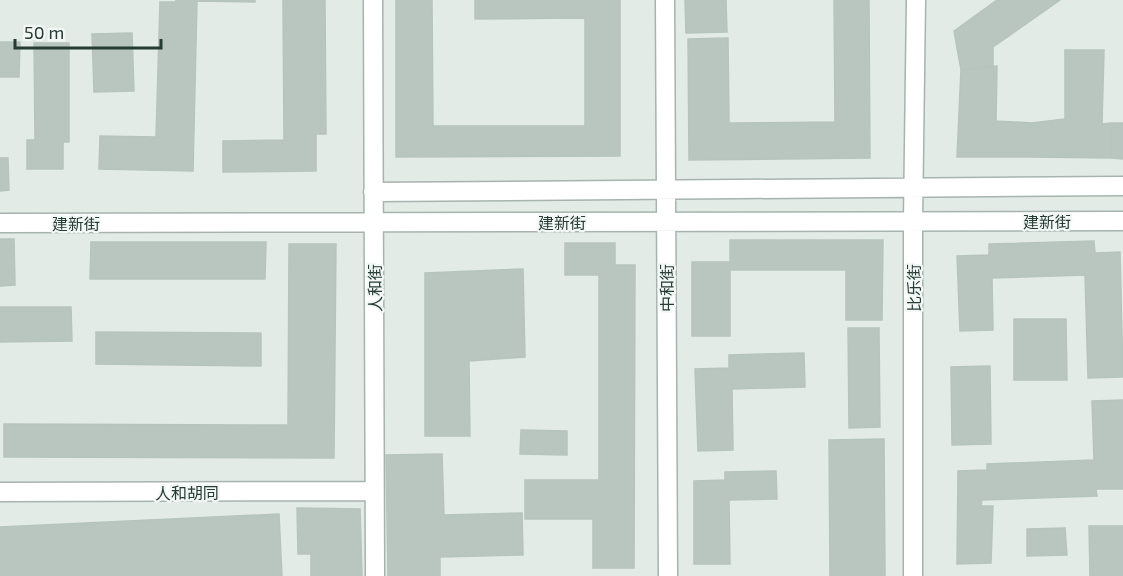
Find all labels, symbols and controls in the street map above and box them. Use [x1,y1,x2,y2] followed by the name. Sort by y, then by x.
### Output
[15,12,160,50] scale bar
[24,21,64,43] text: 50 m
[1023,212,1071,231] street label: 建新街
[538,213,586,232] street label: 建新街
[52,214,100,233] street label: 建新街
[365,264,384,312] street label: 人和街
[657,264,676,312] street label: 中和街
[904,264,923,312] street label: 比乐街
[155,483,219,502] street label: 人和胡同

